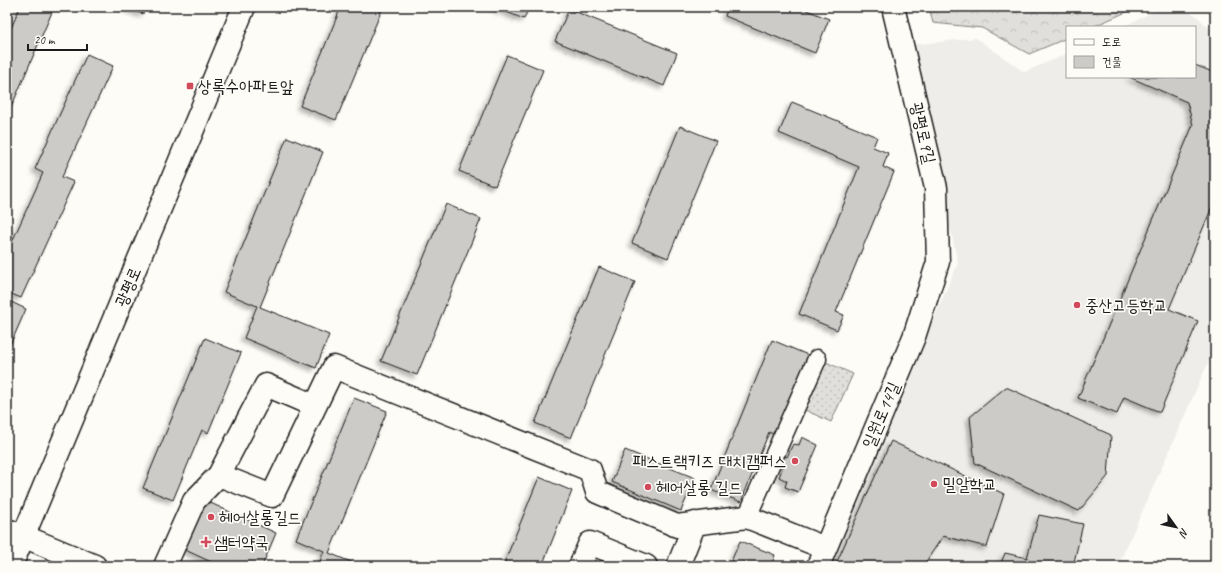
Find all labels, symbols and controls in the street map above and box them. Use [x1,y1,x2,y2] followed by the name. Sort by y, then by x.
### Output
[28,26,87,52] scale bar
[1066,26,1196,78] legend
[34,32,56,48] text: 20 m
[1102,34,1121,50] text: 도로
[1102,54,1122,70] text: 건물
[198,76,294,97] place label: 상록수아파트앞
[185,81,195,91] marker: 상록수아파트앞
[906,100,940,166] street label: 광평로9길
[110,264,146,310] street label: 광평로
[1085,295,1167,316] place label: 중산고등학교
[1072,300,1082,310] marker: 중산고등학교
[858,378,904,451] street label: 일원로14길
[632,451,787,472] place label: 패스트랙키즈 대치캠퍼스
[790,456,800,466] marker: 패스트랙키즈 대치캠퍼스
[942,474,997,495] place label: 밀알학교
[656,477,742,498] place label: 헤어살롱 길드
[929,479,939,489] marker: 밀알학교
[643,482,653,492] marker: 헤어살롱 길드
[219,507,301,528] place label: 헤어살롱길드
[1156,507,1196,547] north arrow
[206,512,216,522] marker: 헤어살롱길드
[1175,526,1192,541] text: N
[214,532,269,553] place label: 샘터약국
[201,537,211,547] marker: 샘터약국

